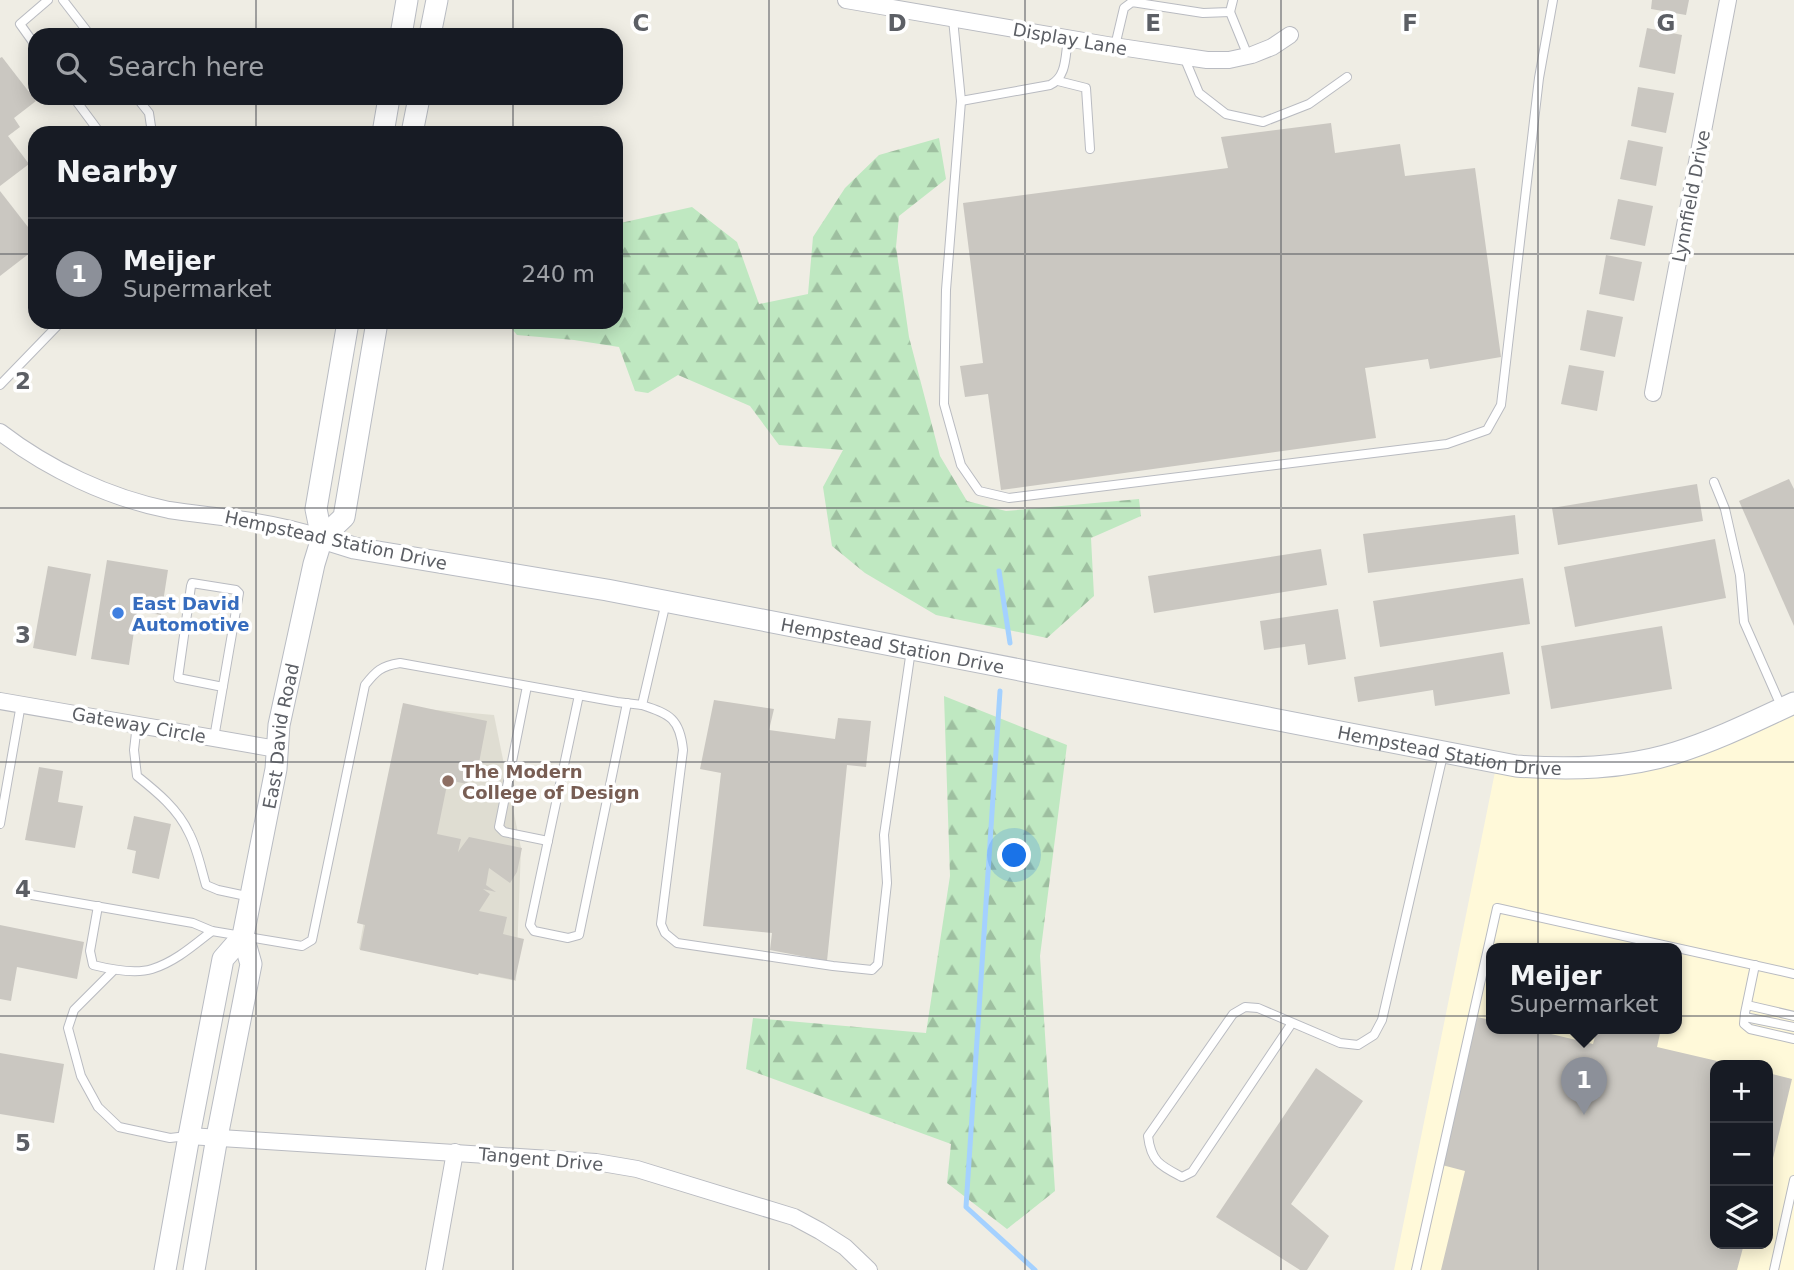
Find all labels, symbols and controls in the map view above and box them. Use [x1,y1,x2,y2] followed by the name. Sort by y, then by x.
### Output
[633,10,649,36] text: C
[887,10,907,36] text: D
[1145,10,1161,36] text: E
[1402,10,1418,36] text: F
[1657,10,1675,36] text: G
[1011,19,1129,59] street label: Display Lane
[28,28,623,105] search box
[52,48,90,86] icon: search
[108,52,264,82] text: Search here
[1668,128,1714,264] street label: Lynnfield Drive
[56,154,178,189] text: Nearby
[123,246,215,276] text: Meijer
[71,261,87,287] text: 1
[521,261,595,287] text: 240 m
[123,276,272,302] text: Supermarket
[15,368,31,394] text: 2
[223,506,449,574] street label: Hempstead Station Drive
[132,593,250,635] place label: East David Automotive
[110,605,126,621] marker: East David Automotive
[779,613,1006,677] street label: Hempstead Station Drive
[15,622,31,648] text: 3
[258,661,303,811] street label: East David Road
[70,703,208,747] street label: Gateway Circle
[1336,721,1562,778] street label: Hempstead Station Drive
[462,761,640,803] place label: The Modern College of Design
[440,773,456,789] marker: The Modern College of Design
[997,838,1031,872] your location
[15,876,31,902] text: 4
[1486,943,1682,1034] popup
[1510,961,1601,991] text: Meijer
[1510,991,1658,1017] text: Supermarket
[1561,1057,1607,1115] pin: 1
[1710,1060,1773,1249] map controls
[1710,1060,1773,1123] button: +
[1710,1123,1773,1186] button: −
[15,1130,31,1156] text: 5
[477,1143,604,1175] street label: Tangent Drive
[1710,1186,1773,1249] button: layers

